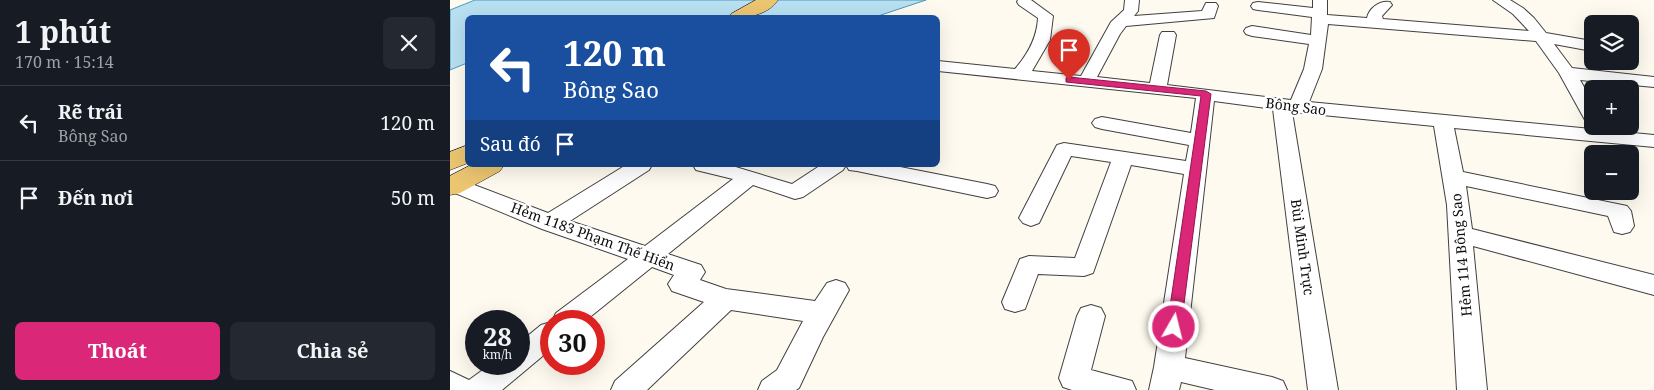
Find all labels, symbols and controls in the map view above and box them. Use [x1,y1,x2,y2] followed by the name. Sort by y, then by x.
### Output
[15,11,111,52] text: 1 phút
[1584,15,1639,200] map controls
[1584,15,1639,70] button: layers
[383,17,435,69] button: close
[563,29,666,76] text: 120 m
[1048,29,1090,80] pin
[480,35,545,100] icon: left
[1055,36,1083,64] icon: arrive
[15,51,114,73] text: 170 m · 15:14
[563,74,659,104] text: Bông Sao
[1584,80,1639,135] button: +
[1265,93,1327,119] street label: Bông Sao
[58,99,123,125] text: Rẽ trái
[15,109,43,137] icon: left
[380,110,435,136] text: 120 m
[58,125,128,147] text: Bông Sao
[551,130,579,158] icon: arrive
[480,131,541,157] text: Sau đó
[1584,145,1639,200] button: −
[15,184,43,212] icon: arrive
[58,185,134,211] text: Đến nơi
[391,185,435,211] text: 50 m
[1446,193,1476,317] street label: Hẻm 114 Bông Sao
[508,197,678,275] street label: Hẻm 1183 Phạm Thế Hiển
[1287,198,1319,296] street label: Bùi Minh Trực
[1147,300,1199,352] position arrow
[540,310,605,375] speed limit sign: 30
[483,319,512,353] text: 28
[15,322,220,380] button: Thoát
[230,322,435,380] button: Chia sẻ
[483,346,512,363] text: km/h

